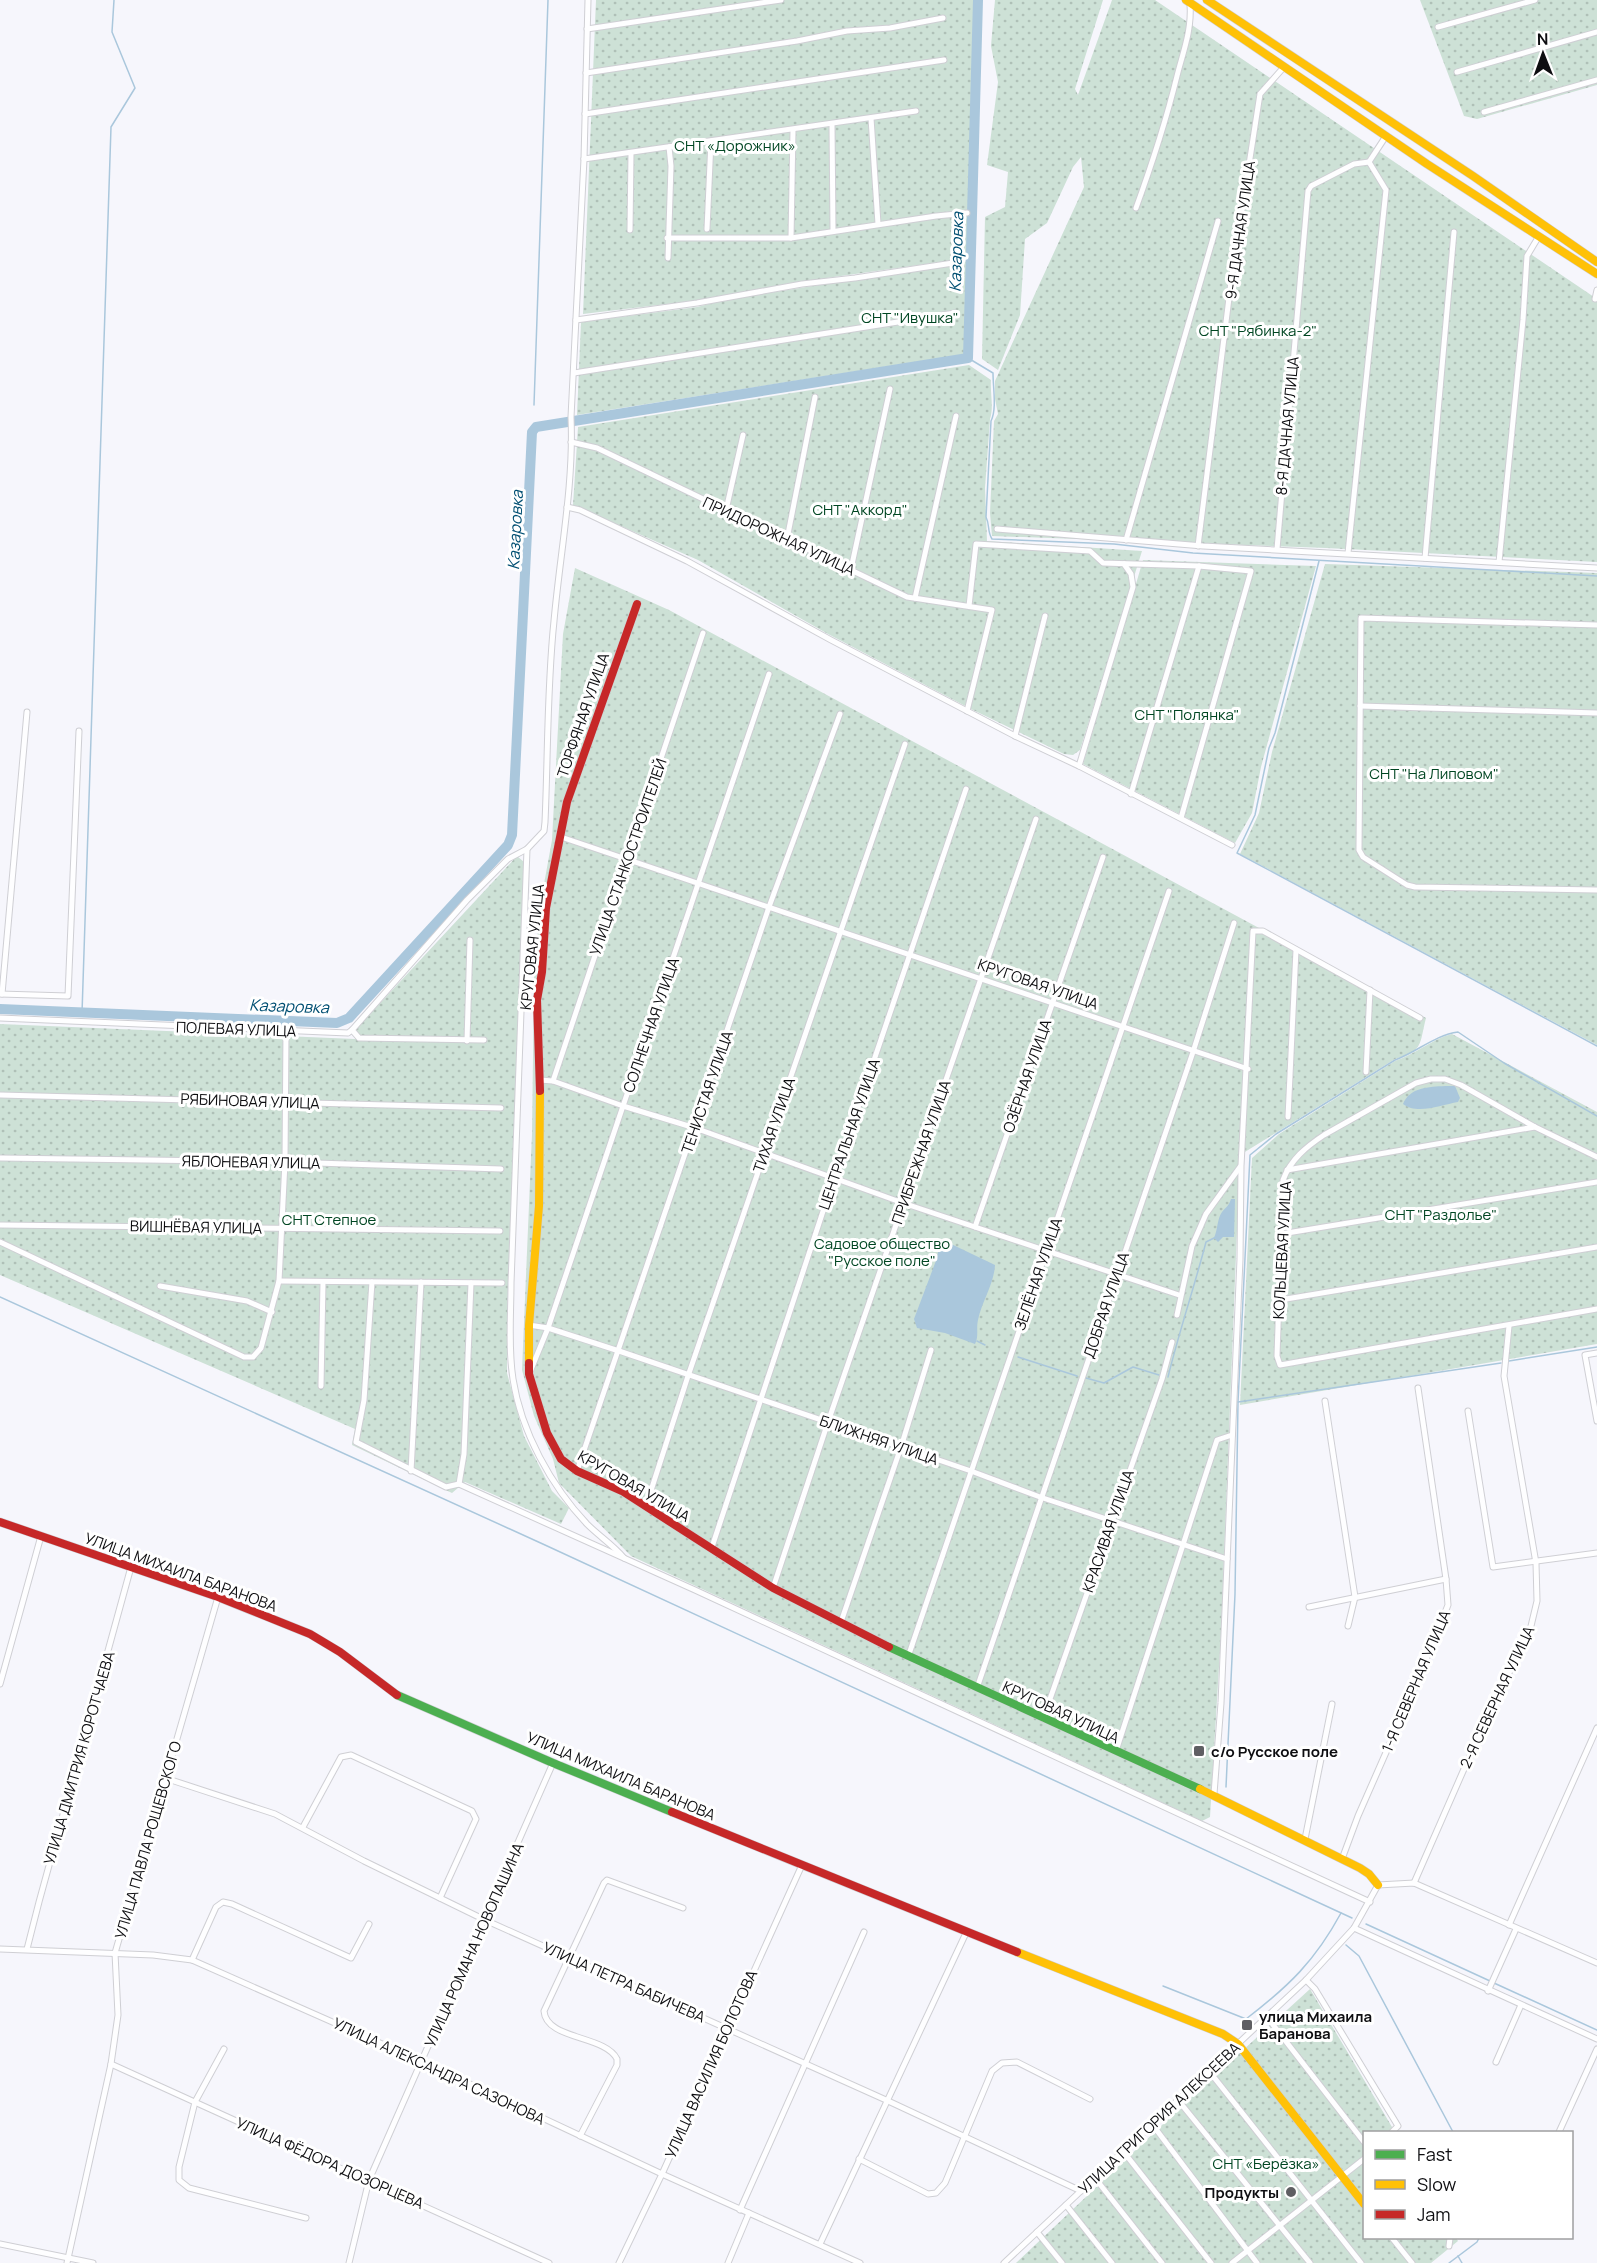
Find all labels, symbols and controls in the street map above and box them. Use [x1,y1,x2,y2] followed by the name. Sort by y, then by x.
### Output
[1513,24,1573,84] north arrow
[1537,28,1549,50] text: N
[674,135,796,156] park label: СНТ «Дорожник»
[1220,159,1260,301] street label: 9-Я ДАЧНАЯ УЛИЦА
[944,211,968,292] water label: Казаровка
[861,307,959,328] park label: СНТ "Ивушка"
[1199,320,1317,341] park label: СНТ "Рябинка-2"
[1270,355,1304,496] street label: 8-Я ДАЧНАЯ УЛИЦА
[502,489,528,570] water label: Казаровка
[699,491,859,581] street label: ПРИДОРОЖНАЯ УЛИЦА
[812,499,908,520] park label: СНТ "Аккорд"
[552,649,614,780] street label: ТОРФЯНАЯ УЛИЦА
[1135,704,1239,725] park label: СНТ "Полянка"
[584,756,672,958] street label: УЛИЦА СТАНКОСТРОИТЕЛЕЙ
[1369,763,1499,784] park label: СНТ "На Липовом"
[515,882,549,1011] street label: КРУГОВАЯ УЛИЦА
[975,953,1102,1015] street label: КРУГОВАЯ УЛИЦА
[618,954,684,1095] street label: СОЛНЕЧНАЯ УЛИЦА
[249,994,330,1018] water label: Казаровка
[175,1016,297,1042] street label: ПОЛЕВАЯ УЛИЦА
[998,1016,1056,1136] street label: ОЗЁРНАЯ УЛИЦА
[676,1027,738,1156] street label: ТЕНИСТАЯ УЛИЦА
[813,1055,885,1212] street label: ЦЕНТРАЛЬНАЯ УЛИЦА
[748,1074,800,1175] street label: ТИХАЯ УЛИЦА
[886,1077,956,1227] street label: ПРИБРЕЖНАЯ УЛИЦА
[180,1088,321,1114] street label: РЯБИНОВАЯ УЛИЦА
[181,1150,321,1174] street label: ЯБЛОНЕВАЯ УЛИЦА
[1268,1180,1296,1320] street label: КОЛЬЦЕВАЯ УЛИЦА
[1385,1204,1497,1225] park label: СНТ "Раздолье"
[282,1209,377,1230] park label: СНТ Степное
[1009,1214,1067,1333] street label: ЗЕЛЁНАЯ УЛИЦА
[130,1215,263,1239] street label: ВИШНЁВАЯ УЛИЦА
[814,1233,950,1271] park label: Садовое общество "Русское поле"
[1078,1249,1134,1361] street label: ДОБРАЯ УЛИЦА
[817,1410,942,1470] street label: БЛИЖНЯЯ УЛИЦА
[574,1445,694,1527] street label: КРУГОВАЯ УЛИЦА
[1077,1466,1139,1595] street label: КРАСИВАЯ УЛИЦА
[82,1527,281,1617] street label: УЛИЦА МИХАИЛА БАРАНОВА
[1377,1606,1456,1755] street label: 1-Я СЕВЕРНАЯ УЛИЦА
[1455,1622,1539,1772] street label: 2-Я СЕВЕРНАЯ УЛИЦА
[38,1648,120,1867] street label: УЛИЦА ДМИТРИЯ КОРОТЧАЕВА
[999,1676,1123,1748] street label: КРУГОВАЯ УЛИЦА
[523,1727,719,1826] street label: УЛИЦА МИХАИЛА БАРАНОВА
[110,1739,186,1941] street label: УЛИЦА ПАВЛА РОЩЕВСКОГО
[1211,1741,1338,1762] place label: с/о Русское поле
[1192,1744,1206,1758] marker: с/о Русское поле
[419,1839,529,2051] street label: УЛИЦА РОМАНА НОВОПАШИНА
[539,1937,709,2028] street label: УЛИЦА ПЕТРА БАБИЧЕВА
[660,1966,762,2161] street label: УЛИЦА ВАСИЛИЯ БОЛОТОВА
[1259,2006,1372,2044] place label: улица Михаила Баранова
[330,2013,549,2130] street label: УЛИЦА АЛЕКСАНДРА САЗОНОВА
[1240,2018,1254,2032] marker: улица Михаила Баранова
[1074,2037,1245,2199] street label: УЛИЦА ГРИГОРИЯ АЛЕКСЕЕВА
[233,2112,428,2214] street label: УЛИЦА ФЁДОРА ДОЗОРЦЕВА
[1363,2131,1573,2239] legend
[1417,2142,1452,2166] text: Fast
[1212,2153,1320,2174] park label: СНТ «Берёзка»
[1417,2172,1457,2196] text: Slow
[1205,2182,1279,2203] place label: Продукты
[1284,2185,1298,2199] marker: Продукты
[1417,2202,1451,2226] text: Jam

